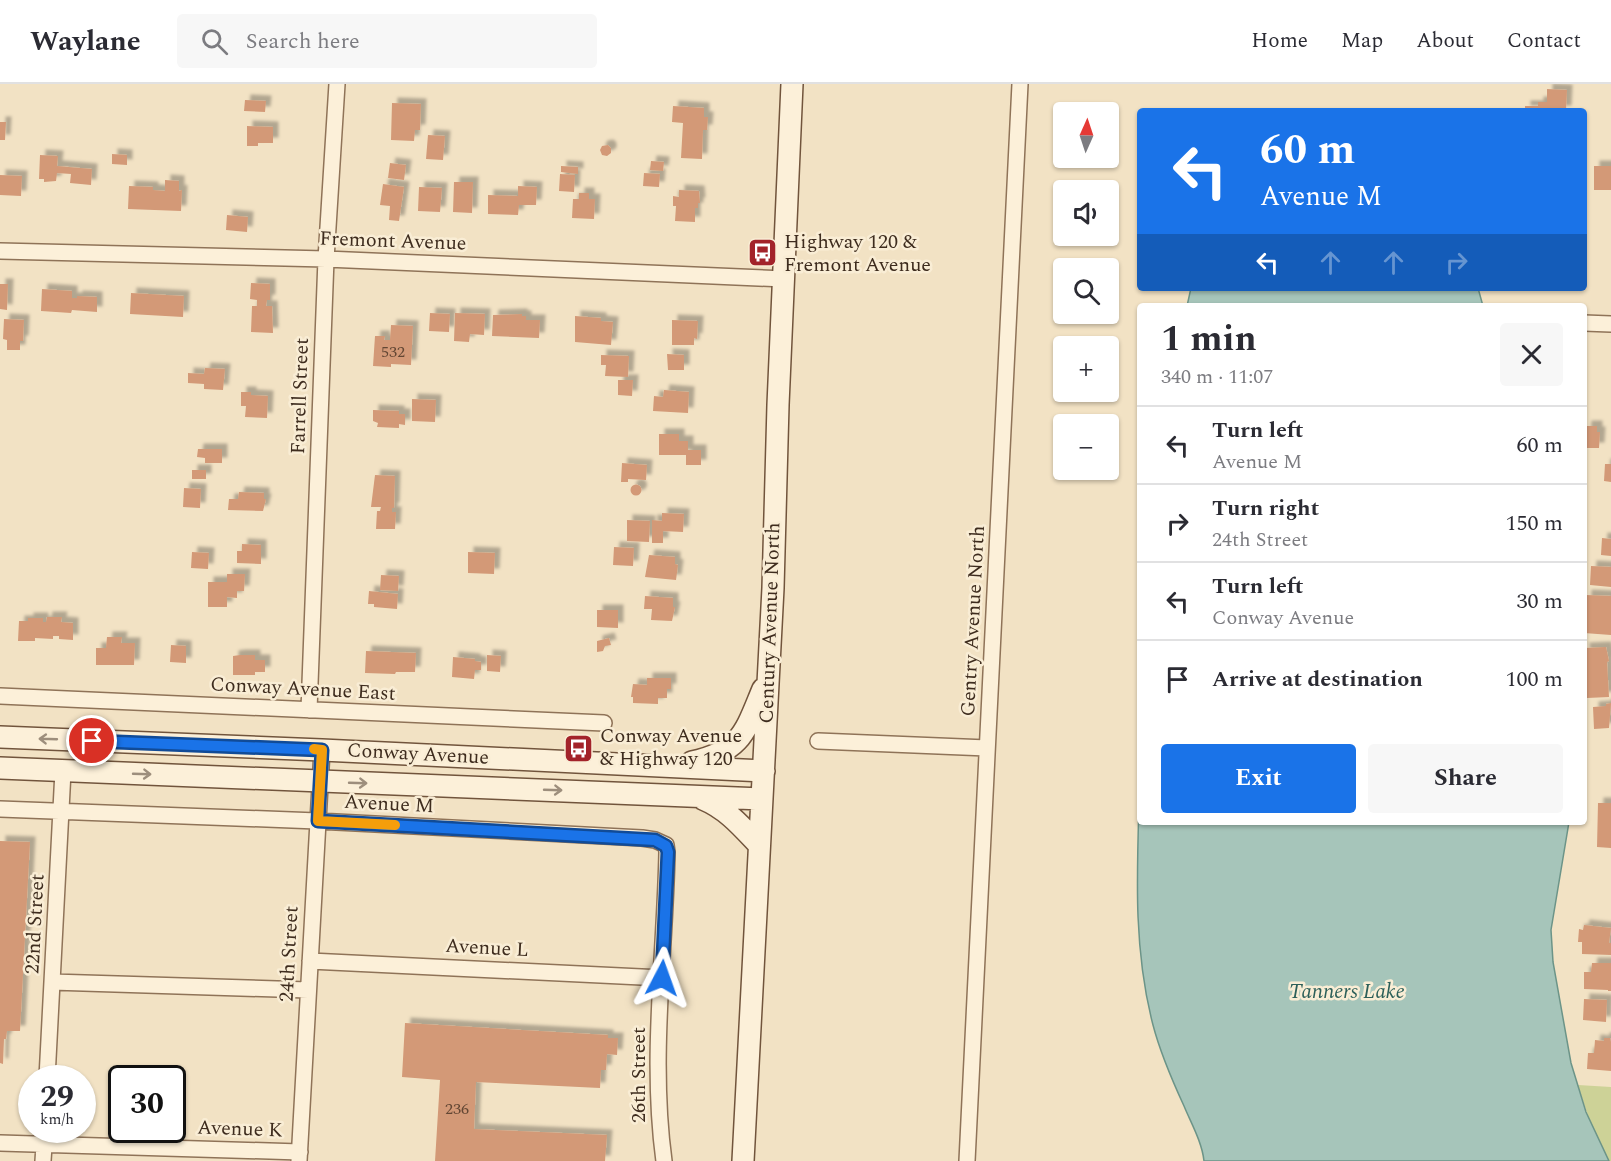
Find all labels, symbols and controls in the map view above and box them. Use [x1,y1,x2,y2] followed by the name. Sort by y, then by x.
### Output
[177,14,597,68] search box
[30,20,141,63] text: Waylane
[198,25,231,58] icon: search
[246,25,360,58] text: Search here
[1251,25,1308,57] text: Home
[1341,25,1383,57] text: Map
[1416,25,1474,57] text: About
[1507,25,1581,57] text: Contact
[1053,102,1119,168] north arrow
[1053,102,1119,480] map controls
[1260,119,1355,182] text: 60 m
[1161,132,1239,210] icon: left
[1260,176,1382,218] text: Avenue M
[1053,180,1119,246] button: sound
[319,223,467,259] street label: Fremont Avenue
[784,227,931,280] place label: Highway 120 & Fremont Avenue
[747,237,779,269] bus stop icon: Highway 120 & Fremont Avenue
[1251,246,1284,279] icon: left
[1314,246,1347,279] icon: ahead
[1377,246,1410,279] icon: ahead
[1440,246,1473,279] icon: right
[1053,258,1119,324] button: search
[1161,312,1257,367] text: 1 min
[1500,323,1563,386] button: close
[1053,336,1119,402] button: +
[283,337,317,455] street label: Farrell Street
[381,340,405,364] house number: 532
[1161,362,1273,392] text: 340 m · 11:07
[1053,414,1119,480] button: −
[1212,414,1304,447] text: Turn left
[1161,429,1194,462] icon: left
[1517,429,1563,462] text: 60 m
[1212,447,1302,477] text: Avenue M
[1212,492,1319,525] text: Turn right
[1161,507,1194,540] icon: right
[1506,507,1563,540] text: 150 m
[751,522,789,724] street label: Century Avenue North
[953,525,993,717] street label: Gentry Avenue North
[1212,525,1308,555] text: 24th Street
[1212,570,1304,603] text: Turn left
[1161,585,1194,618] icon: left
[1517,585,1563,618] text: 30 m
[1212,603,1354,633] text: Conway Avenue
[1161,663,1194,696] icon: arrive
[1212,663,1423,696] text: Arrive at destination
[1506,663,1563,696] text: 100 m
[210,669,396,709] street label: Conway Avenue East
[66,715,117,766] pin
[600,721,742,774] place label: Conway Avenue & Highway 120
[75,724,108,757] icon: arrive
[563,732,595,764] bus stop icon: Conway Avenue & Highway 120
[38,733,58,745] one-way arrow
[346,735,490,773] street label: Conway Avenue
[1161,744,1356,813] button: Exit
[1368,744,1563,813] button: Share
[132,769,152,780] one-way arrow
[348,777,368,788] one-way arrow
[543,785,563,796] one-way arrow
[343,787,435,821] street label: Avenue M
[17,873,53,975] street label: 22nd Street
[272,905,306,1003] street label: 24th Street
[444,931,530,965] street label: Avenue L
[630,946,694,1010] position arrow
[1289,976,1405,1008] water label: Tanners Lake
[624,1027,654,1123] street label: 26th Street
[108,1065,186,1143] speed limit sign: 30
[40,1074,74,1120] text: 29
[445,1097,469,1121] house number: 236
[40,1108,74,1131] text: km/h
[197,1113,284,1146] street label: Avenue K

